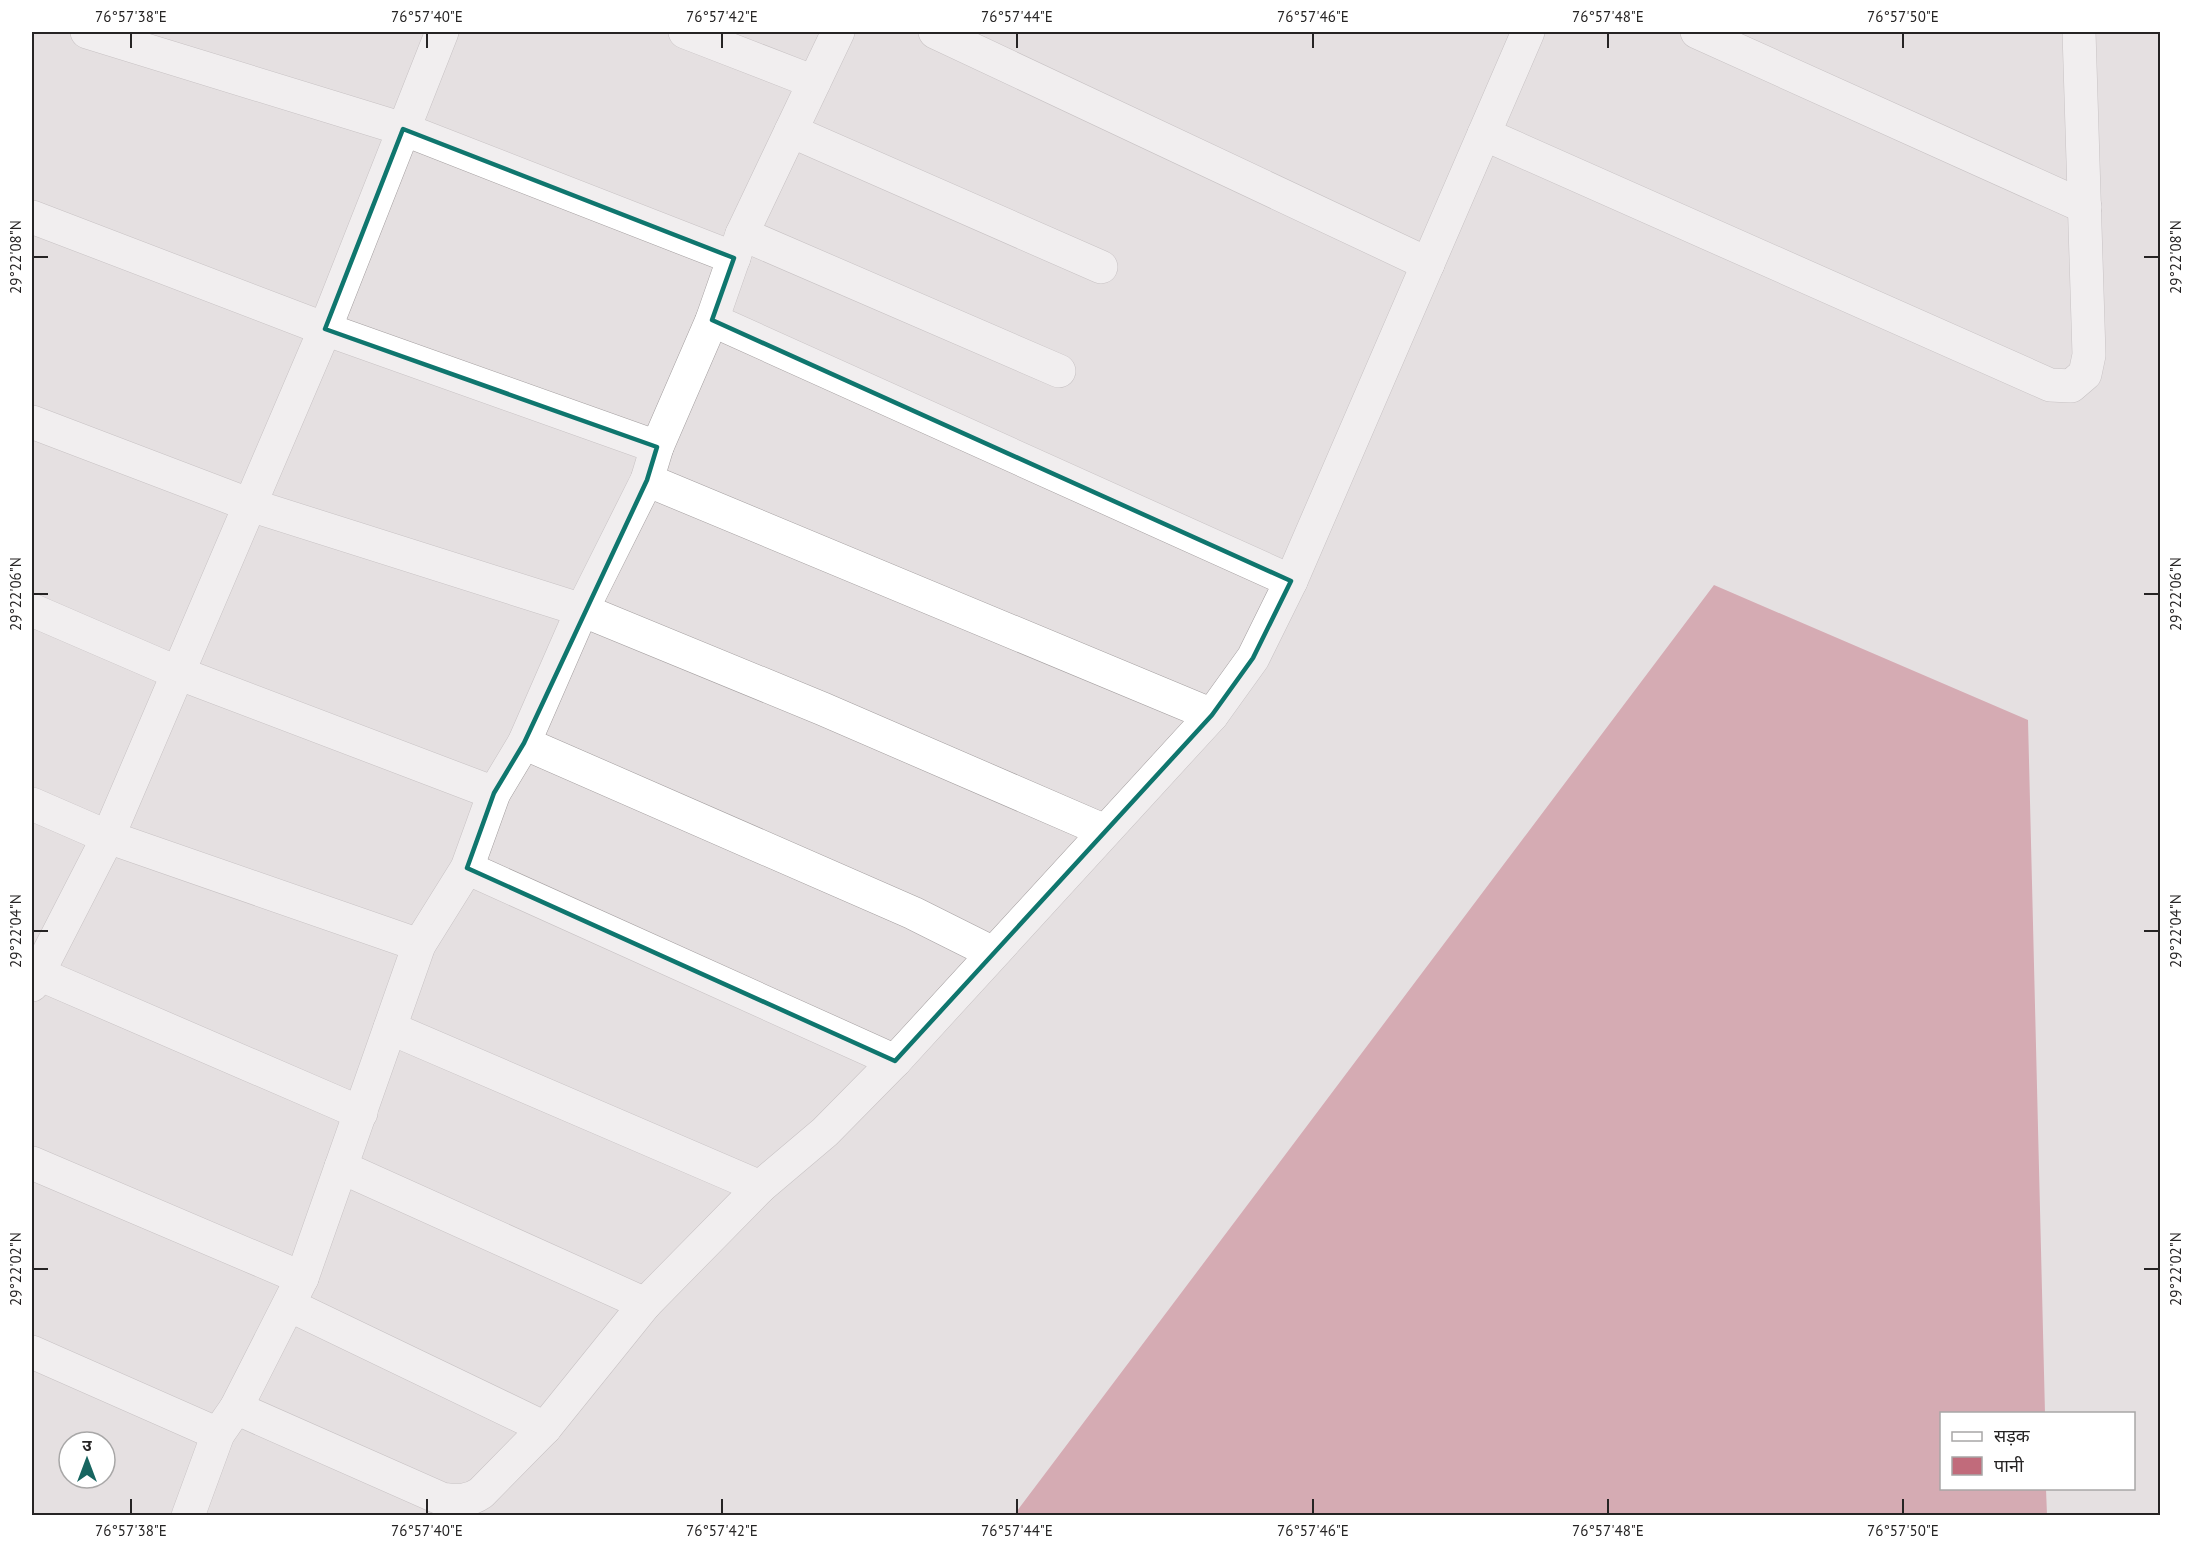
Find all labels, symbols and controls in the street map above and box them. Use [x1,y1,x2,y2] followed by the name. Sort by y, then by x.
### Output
[95,7,167,26] text: 76°57'38"E
[391,7,463,26] text: 76°57'40"E
[686,7,758,26] text: 76°57'42"E
[981,7,1053,26] text: 76°57'44"E
[1277,7,1349,26] text: 76°57'46"E
[1572,7,1644,26] text: 76°57'48"E
[1867,7,1939,26] text: 76°57'50"E
[6,220,25,294] text: 29°22'08"N
[2166,220,2185,294] text: 29°22'08"N
[6,557,25,631] text: 29°22'06"N
[2166,557,2185,631] text: 29°22'06"N
[6,894,25,968] text: 29°22'04"N
[2166,894,2185,968] text: 29°22'04"N
[6,1232,25,1306] text: 29°22'02"N
[2166,1232,2185,1306] text: 29°22'02"N
[1940,1412,2135,1490] legend
[1994,1424,2031,1447] text: सड़क
[57,1430,117,1490] north arrow
[82,1435,92,1455] text: उ
[1994,1454,2024,1477] text: पानी
[95,1521,167,1540] text: 76°57'38"E
[391,1521,463,1540] text: 76°57'40"E
[686,1521,758,1540] text: 76°57'42"E
[981,1521,1053,1540] text: 76°57'44"E
[1277,1521,1349,1540] text: 76°57'46"E
[1572,1521,1644,1540] text: 76°57'48"E
[1867,1521,1939,1540] text: 76°57'50"E

